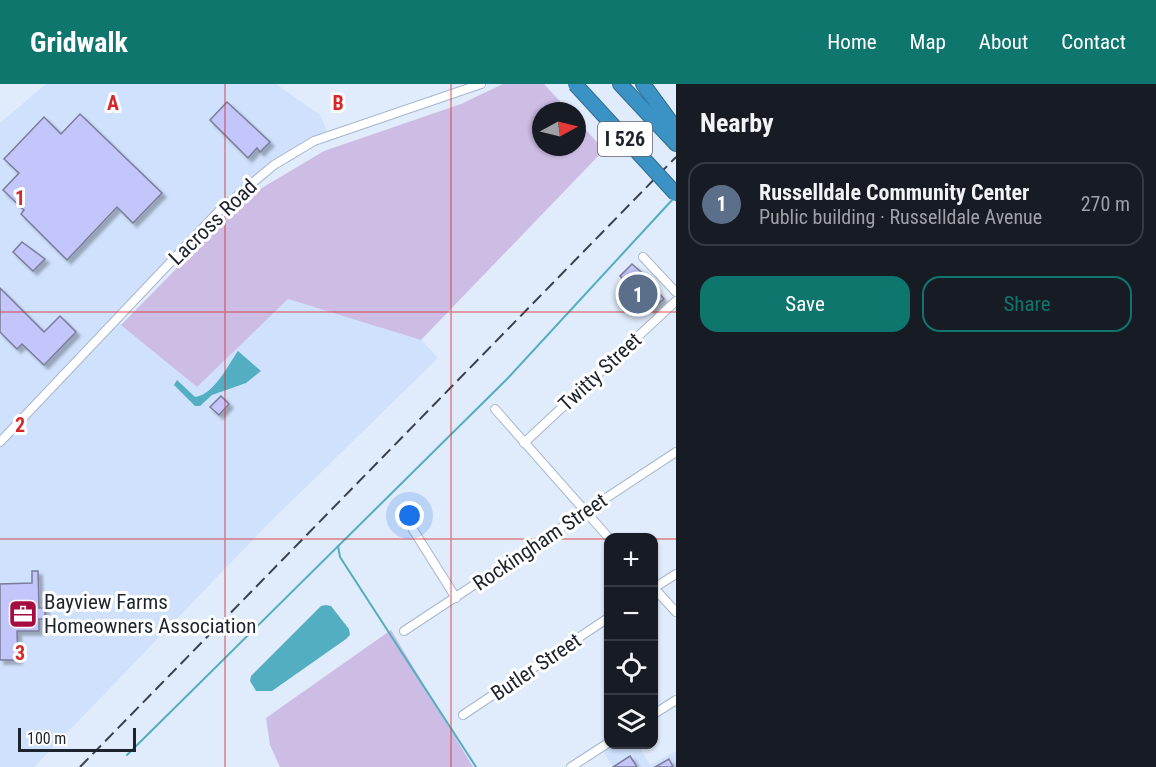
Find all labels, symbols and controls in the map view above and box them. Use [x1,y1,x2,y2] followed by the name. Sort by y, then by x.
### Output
[30,26,128,59] text: Gridwalk
[827,30,877,54] text: Home
[910,30,946,54] text: Map
[979,30,1028,54] text: About
[1061,30,1126,54] text: Contact
[107,91,119,115] text: A
[332,91,344,115] text: B
[532,102,586,156] north arrow
[700,108,774,138] text: Nearby
[598,122,652,156] road number: I 526
[164,174,262,270] street label: Lacross Road
[759,180,1029,205] text: Russelldale Community Center
[15,186,25,210] text: 1
[716,192,727,216] text: 1
[1081,192,1130,216] text: 270 m
[759,205,1042,229] text: Public building · Russelldale Avenue
[618,272,658,316] pin: 1
[700,276,910,332] button: Save
[922,276,1132,332] button: Share
[554,328,646,416] street label: Twitty Street
[15,413,25,437] text: 2
[469,488,611,596] street label: Rockingham Street
[395,501,424,530] your location
[604,533,658,749] map controls
[604,533,658,587] button: +
[604,587,658,641] button: −
[44,590,256,638] place label: Bayview Farms Homeowners Association
[7,598,39,630] office icon: Bayview Farms Homeowners Association
[487,628,585,706] street label: Butler Street
[15,641,25,665] text: 3
[604,641,658,695] button: locate
[604,695,658,749] button: layers
[18,725,136,752] scale bar
[27,729,66,748] text: 100 m

